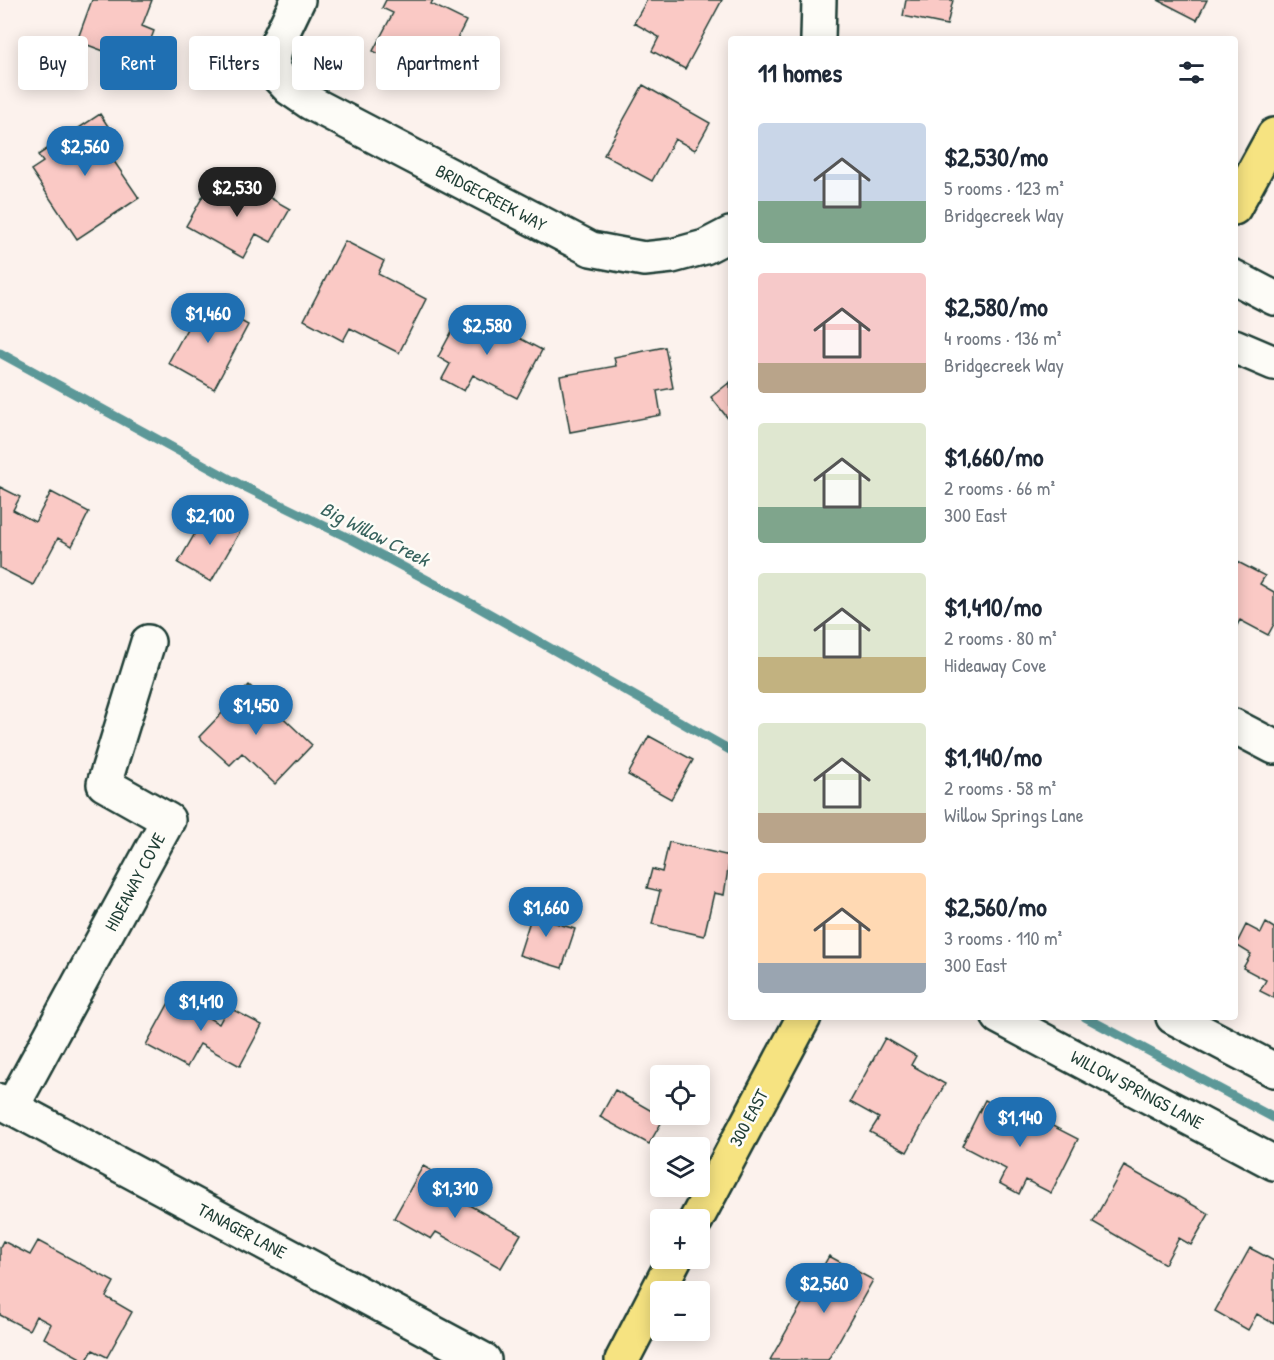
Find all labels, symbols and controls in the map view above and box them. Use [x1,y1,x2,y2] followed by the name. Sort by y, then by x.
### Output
[18,36,88,90] chip: Buy
[100,36,177,90] chip: Rent
[189,36,280,90] chip: Filters
[292,36,364,90] chip: New
[376,36,500,90] chip: Apartment
[758,55,842,90] text: 11 homes
[1175,56,1208,89] icon: filters
[36,126,134,177] pin: $2,560
[61,132,109,159] text: $2,560
[944,139,1048,174] text: $2,530/mo
[806,147,878,219] icon: home
[431,158,551,237] street label: BRIDGECREEK WAY
[188,167,286,218] pin: $2,530
[212,173,262,200] text: $2,530
[944,174,1064,201] text: 5 rooms · 123 m²
[944,201,1064,228] text: Bridgecreek Way
[944,289,1048,324] text: $2,580/mo
[159,293,257,344] pin: $1,460
[806,297,878,369] icon: home
[185,299,231,326] text: $1,460
[438,305,536,356] pin: $2,580
[462,311,512,338] text: $2,580
[944,324,1061,351] text: 4 rooms · 136 m²
[944,351,1064,378] text: Bridgecreek Way
[944,439,1043,474] text: $1,660/mo
[806,447,878,519] icon: home
[944,474,1055,501] text: 2 rooms · 66 m²
[161,495,259,546] pin: $2,100
[316,495,436,574] water label: Big Willow Creek
[186,501,234,528] text: $2,100
[944,501,1007,528] text: 300 East
[944,589,1042,624] text: $1,410/mo
[806,597,878,669] icon: home
[944,624,1057,651] text: 2 rooms · 80 m²
[944,651,1047,678] text: Hideaway Cove
[207,685,305,736] pin: $1,450
[233,691,279,718] text: $1,450
[944,739,1042,774] text: $1,140/mo
[806,747,878,819] icon: home
[944,774,1056,801] text: 2 rooms · 58 m²
[944,801,1084,828] text: Willow Springs Lane
[98,828,171,935] street label: HIDEAWAY COVE
[497,887,595,938] pin: $1,660
[944,889,1047,924] text: $2,560/mo
[523,893,569,920] text: $1,660
[806,897,878,969] icon: home
[944,924,1062,951] text: 3 rooms · 110 m²
[944,951,1007,978] text: 300 East
[152,981,250,1032] pin: $1,410
[178,987,224,1014] text: $1,410
[1067,1044,1208,1135] street label: WILLOW SPRINGS LANE
[650,1065,710,1341] map controls
[650,1065,710,1125] button: locate
[723,1084,774,1151] street label: 300 EAST
[971,1097,1069,1148] pin: $1,140
[997,1103,1043,1130] text: $1,140
[650,1137,710,1197] button: layers
[406,1168,504,1219] pin: $1,310
[432,1174,478,1201] text: $1,310
[193,1197,291,1264] street label: TANAGER LANE
[650,1209,710,1269] button: +
[775,1263,873,1314] pin: $2,560
[800,1269,848,1296] text: $2,560
[650,1281,710,1341] button: −

